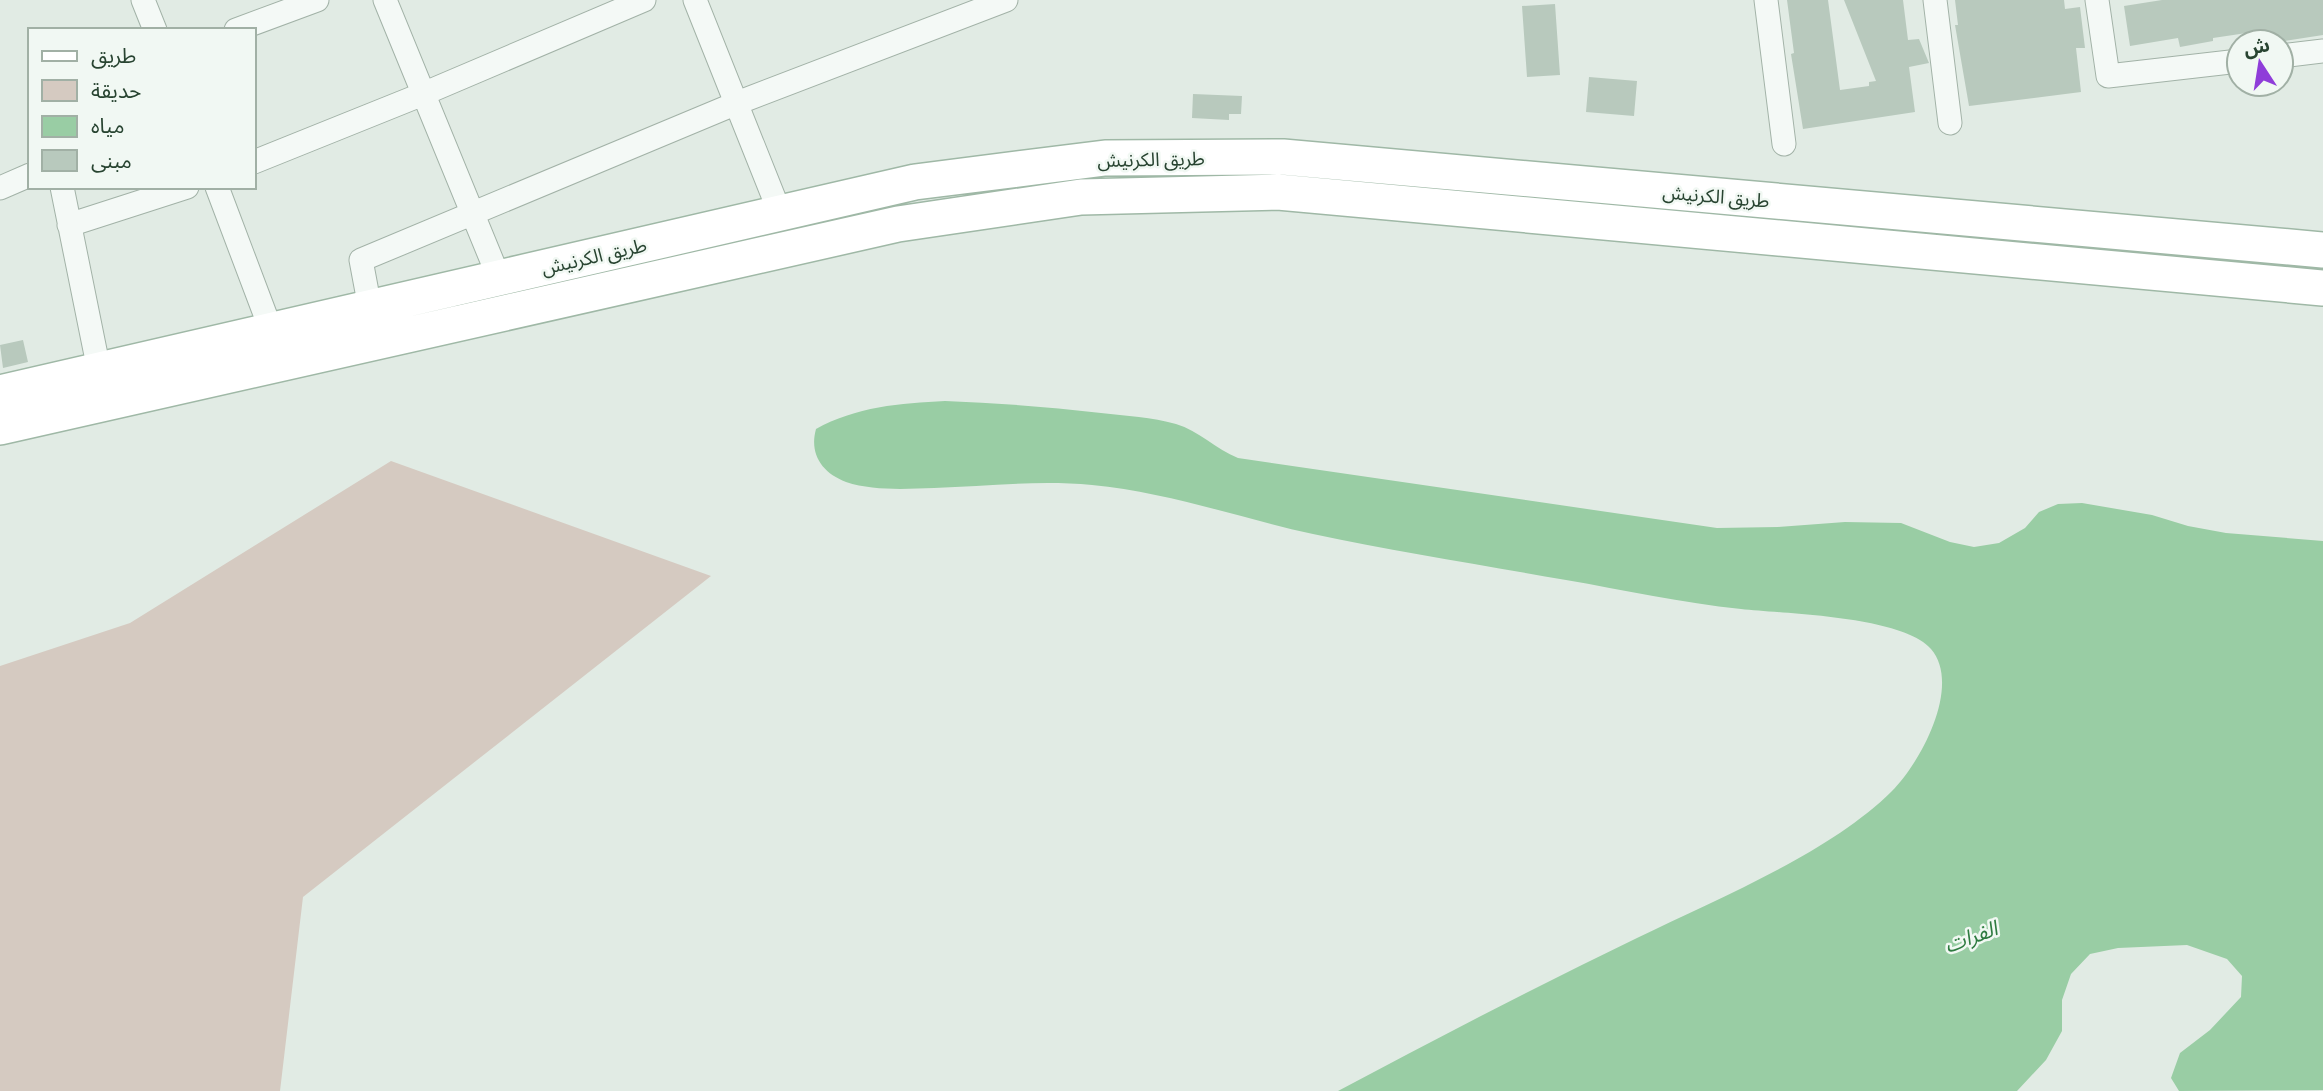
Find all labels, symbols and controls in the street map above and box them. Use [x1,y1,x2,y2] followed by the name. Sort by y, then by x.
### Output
[28,28,256,189] legend
[2225,28,2295,98] north arrow
[2241,33,2272,62] text: ش
[91,43,136,69] text: طريق
[91,78,141,104] text: حديقة
[91,113,124,139] text: مياه
[1097,147,1205,173] street label: طريق الكرنيش
[91,148,132,174] text: مبنى
[1661,180,1771,214] street label: طريق الكرنيش
[539,233,649,281] street label: طريق الكرنيش
[1941,915,2003,959] water label: الفرات

